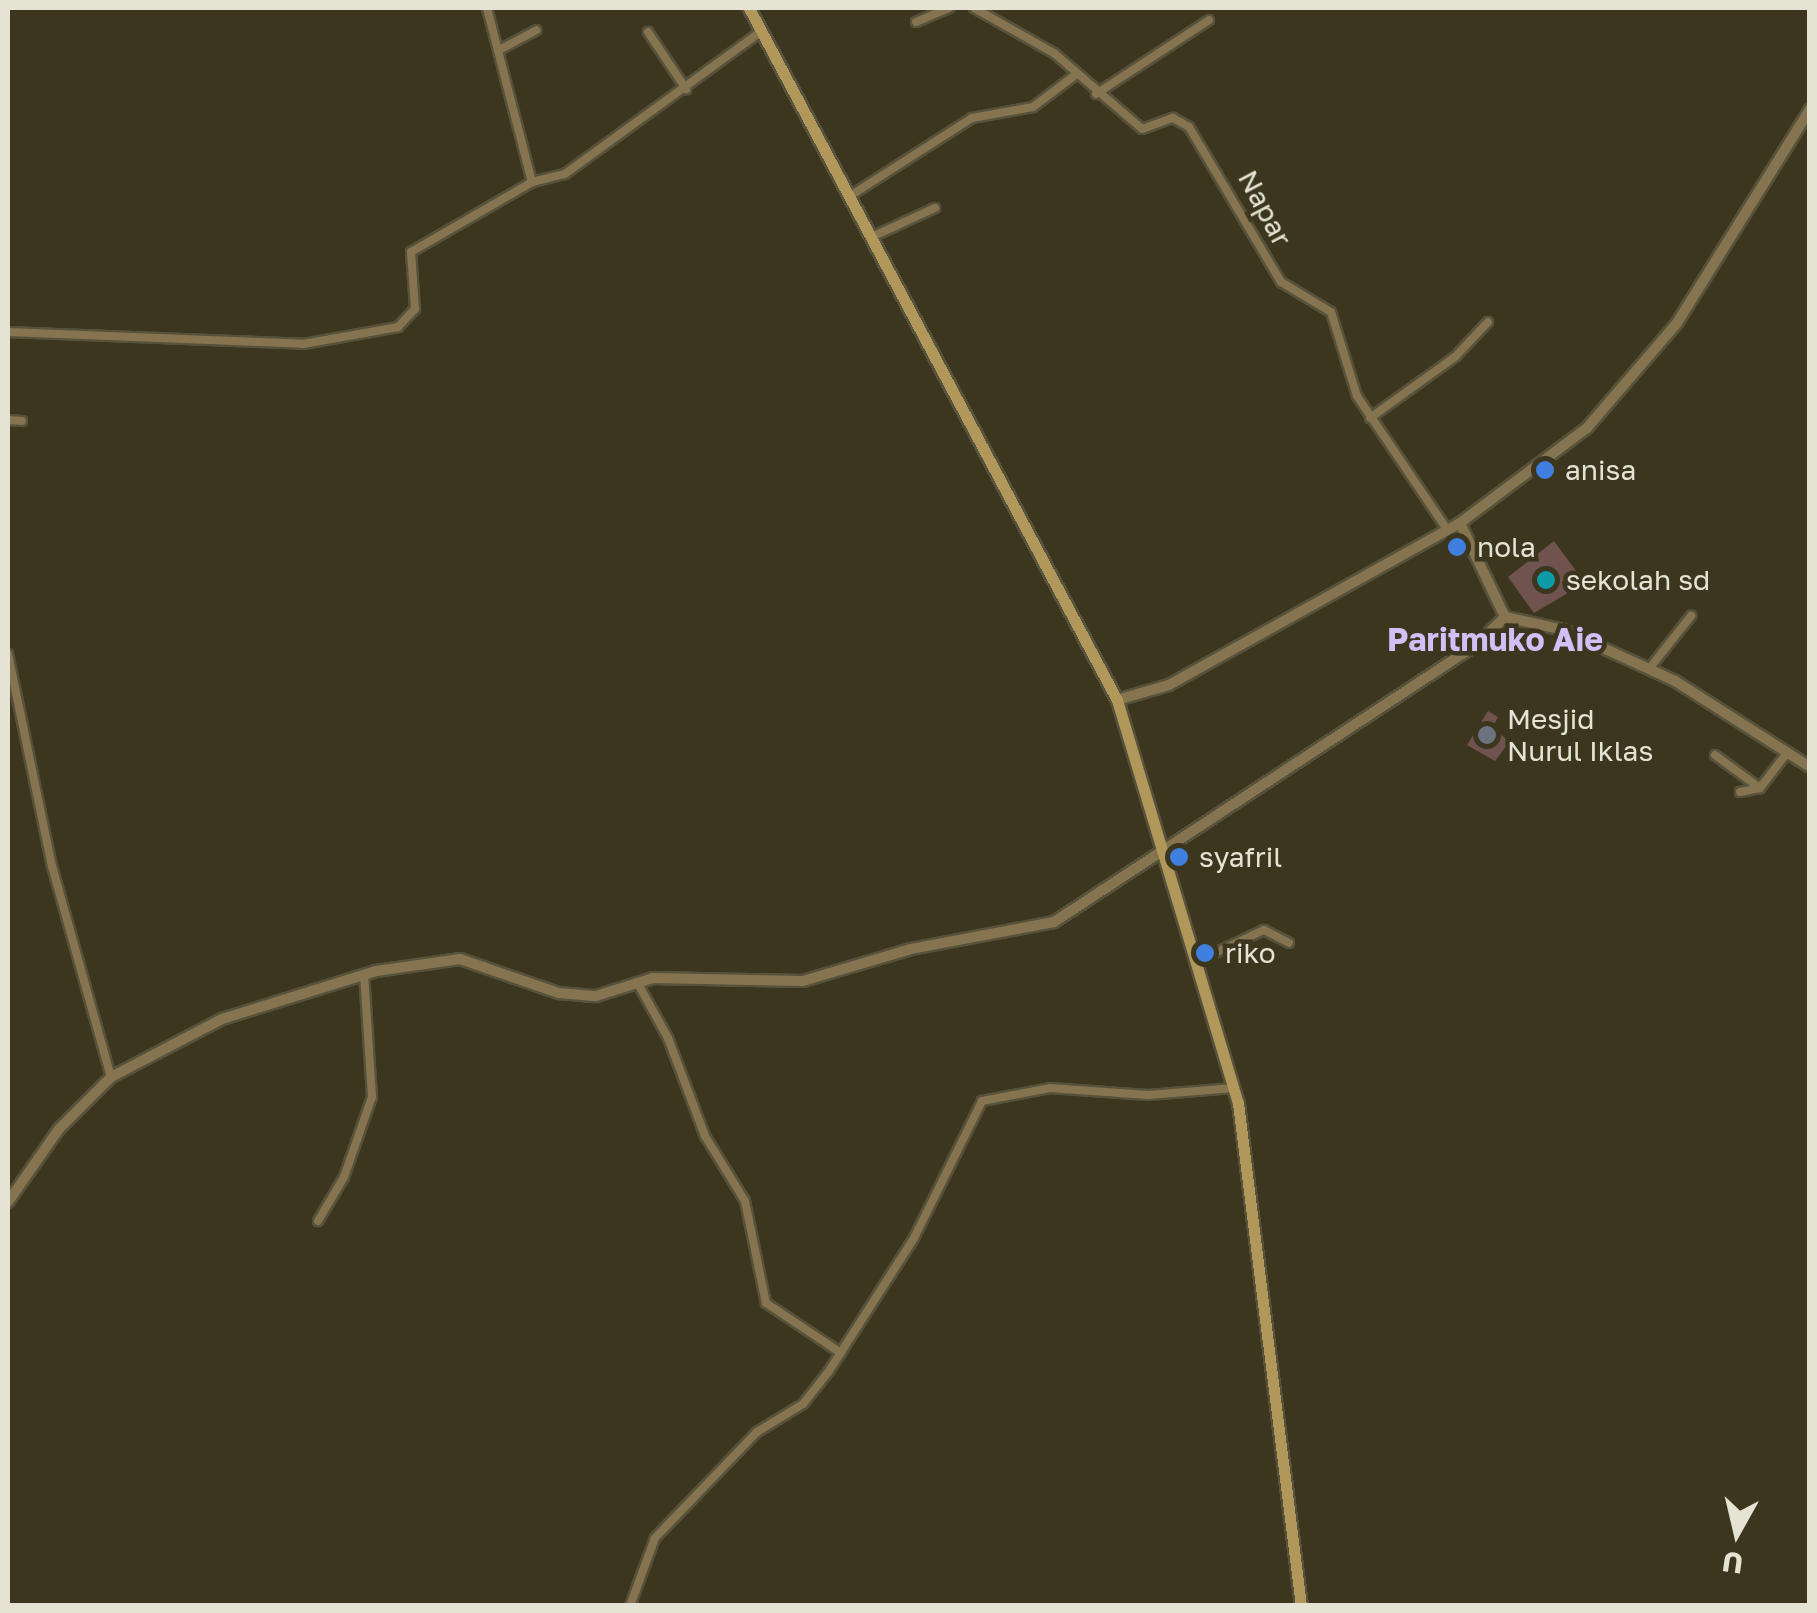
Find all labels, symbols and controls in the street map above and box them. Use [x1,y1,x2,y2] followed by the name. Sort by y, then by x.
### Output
[1231,164,1299,252] street label: Napar
[1565,453,1636,487] place label: anisa
[1534,459,1556,481] marker: anisa
[1477,530,1536,564] place label: nola
[1446,536,1468,558] marker: nola
[1566,563,1710,597] place label: sekolah sd
[1535,569,1557,591] marker: sekolah sd
[1387,620,1603,658] district label: Paritmuko Aie
[1507,702,1653,768] place label: Mesjid Nurul Iklas
[1476,724,1498,746] marker: Mesjid Nurul Iklas
[1199,840,1282,874] place label: syafril
[1168,846,1190,868] marker: syafril
[1225,936,1275,970] place label: riko
[1194,942,1216,964] marker: riko
[1687,1483,1787,1583] north arrow
[1720,1545,1745,1581] text: U

